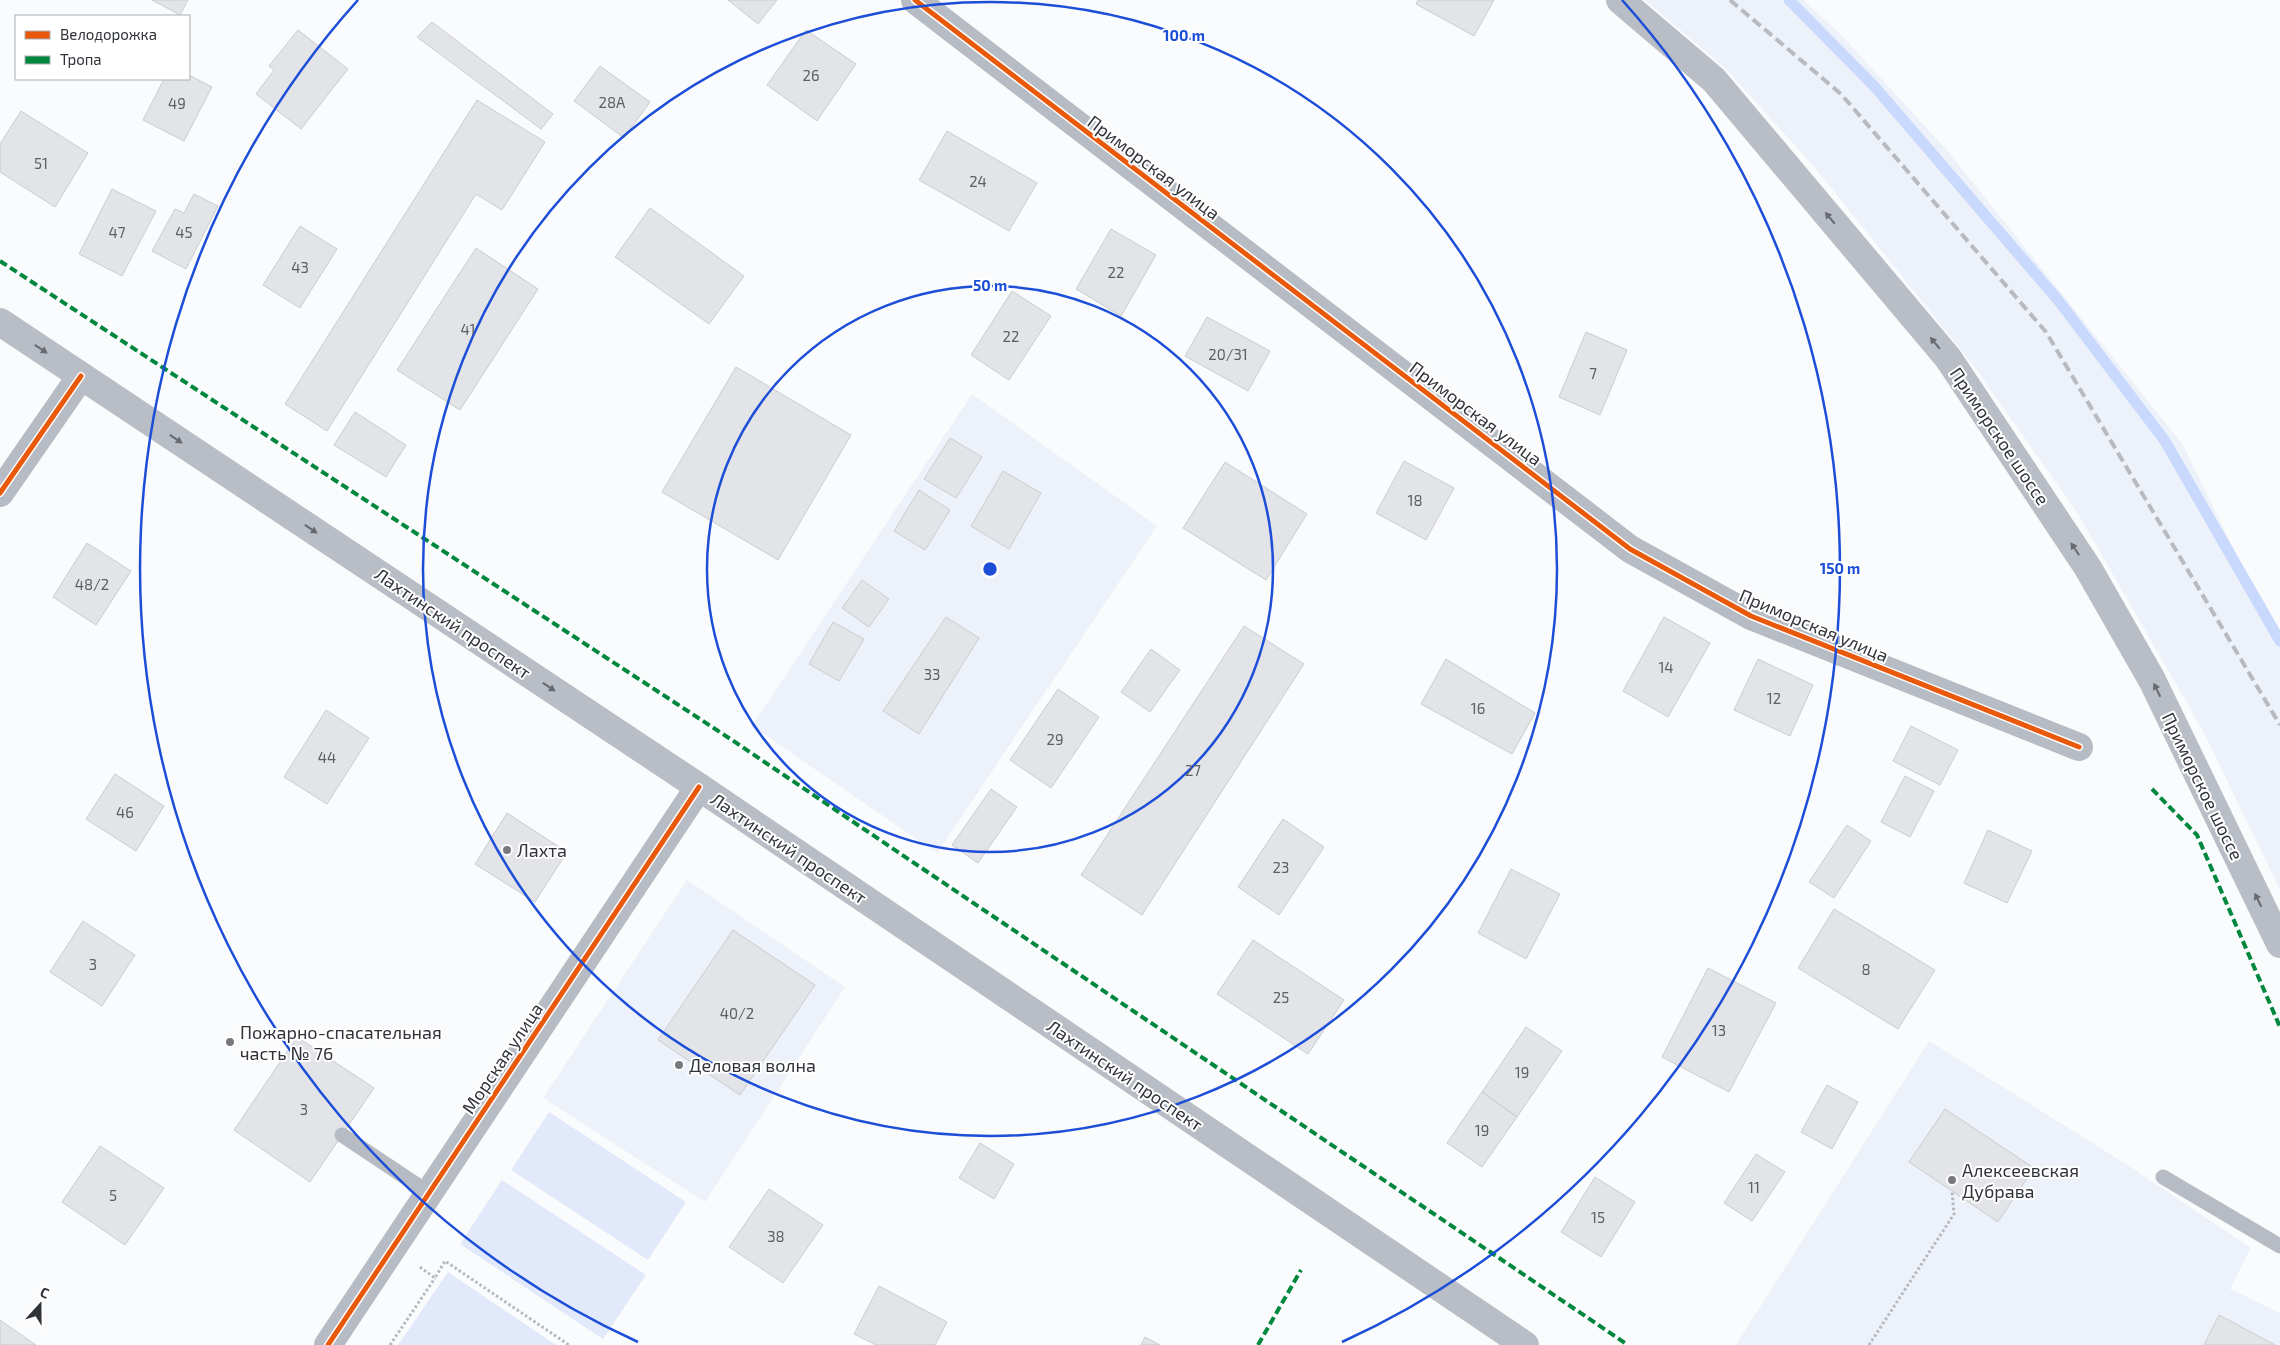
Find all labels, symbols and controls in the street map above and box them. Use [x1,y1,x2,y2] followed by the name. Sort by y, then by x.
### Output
[15,15,190,80] legend
[60,25,157,43] text: Велодорожка
[1163,26,1205,44] text: 100 m
[60,50,102,68] text: Тропа
[802,66,820,84] house number: 26
[599,93,626,111] house number: 28А
[168,94,186,112] house number: 49
[1084,110,1224,224] street label: Приморская улица
[34,154,48,172] house number: 51
[969,172,987,190] house number: 24
[1824,213,1836,225] one-way arrow
[109,223,126,241] house number: 47
[175,223,193,241] house number: 45
[291,258,309,276] house number: 43
[1108,263,1124,281] house number: 22
[973,276,1007,294] text: 50 m
[460,320,476,338] house number: 41
[1003,327,1019,345] house number: 22
[1929,336,1940,349] one-way arrow
[34,344,47,354] one-way arrow
[1208,345,1248,363] house number: 20/31
[1406,356,1546,470] street label: Приморская улица
[1946,363,2054,509] street label: Приморское шоссе
[1589,364,1597,382] house number: 7
[170,434,183,444] one-way arrow
[1407,491,1423,509] house number: 18
[305,524,318,534] one-way arrow
[2070,543,2080,556] one-way arrow
[1820,559,1860,577] text: 150 m
[981,560,999,578] centre of rings
[371,563,535,683] street label: Лахтинский проспект
[75,575,109,593] house number: 48/2
[1736,584,1892,666] street label: Приморская улица
[1658,658,1674,676] house number: 14
[924,665,940,683] house number: 33
[542,682,555,692] one-way arrow
[2153,683,2161,697] one-way arrow
[1767,689,1781,707] house number: 12
[1471,699,1485,717] house number: 16
[2158,709,2248,863] street label: Приморское шоссе
[1046,730,1064,748] house number: 29
[318,748,336,766] house number: 44
[1185,761,1201,779] house number: 27
[707,788,871,908] street label: Лахтинский проспект
[116,803,134,821] house number: 46
[517,839,567,861] place label: Лахта
[501,844,513,856] marker: Лахта
[1273,858,1289,876] house number: 23
[2254,893,2262,907] one-way arrow
[89,955,97,973] house number: 3
[1861,960,1871,978] house number: 8
[1273,988,1289,1006] house number: 25
[457,998,547,1118] street label: Морская улица
[720,1004,754,1022] house number: 40/2
[1043,1015,1207,1135] street label: Лахтинский проспект
[240,1021,442,1064] place label: Пожарно-спасательная часть № 76
[1712,1021,1726,1039] house number: 13
[224,1036,236,1048] marker: Пожарно-спасательная часть № 76
[689,1054,816,1076] place label: Деловая волна
[673,1059,685,1071] marker: Деловая волна
[1515,1063,1529,1081] house number: 19
[300,1100,308,1118] house number: 3
[1475,1121,1489,1139] house number: 19
[1962,1159,2079,1202] place label: Алексеевская Дубрава
[1946,1174,1958,1186] marker: Алексеевская Дубрава
[1748,1178,1760,1196] house number: 11
[109,1186,117,1204] house number: 5
[1591,1208,1605,1226] house number: 15
[767,1227,785,1245] house number: 38
[15,1280,65,1330] north arrow
[38,1283,52,1302] text: С

